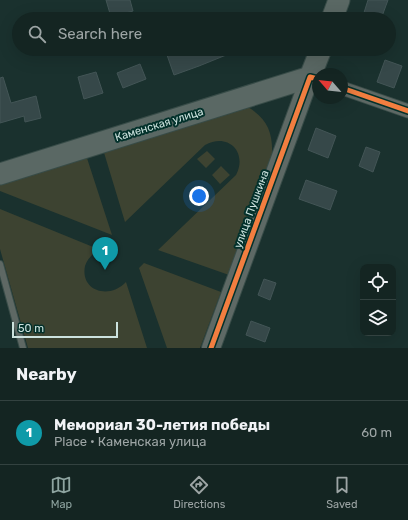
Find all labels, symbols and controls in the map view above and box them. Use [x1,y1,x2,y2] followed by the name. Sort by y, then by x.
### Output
[12,12,396,56] search box
[26,23,48,45] icon: search
[58,25,142,43] text: Search here
[312,68,348,104] north arrow
[113,105,205,144] street label: Каменская улица
[231,168,272,250] street label: улица Пушкина
[189,186,209,206] your location
[92,237,118,270] pin: 1
[360,264,396,336] map controls
[360,264,396,300] button: locate
[360,300,396,336] button: layers
[12,320,118,339] scale bar
[18,322,44,335] text: 50 m
[16,364,77,384] text: Nearby
[54,416,270,434] text: Мемориал 30-летия победы
[26,425,32,440] text: 1
[361,425,392,440] text: 60 m
[54,434,206,449] text: Place · Каменская улица
[50,474,72,511] tab: Map
[173,474,225,511] tab: Directions
[326,474,358,511] tab: Saved

